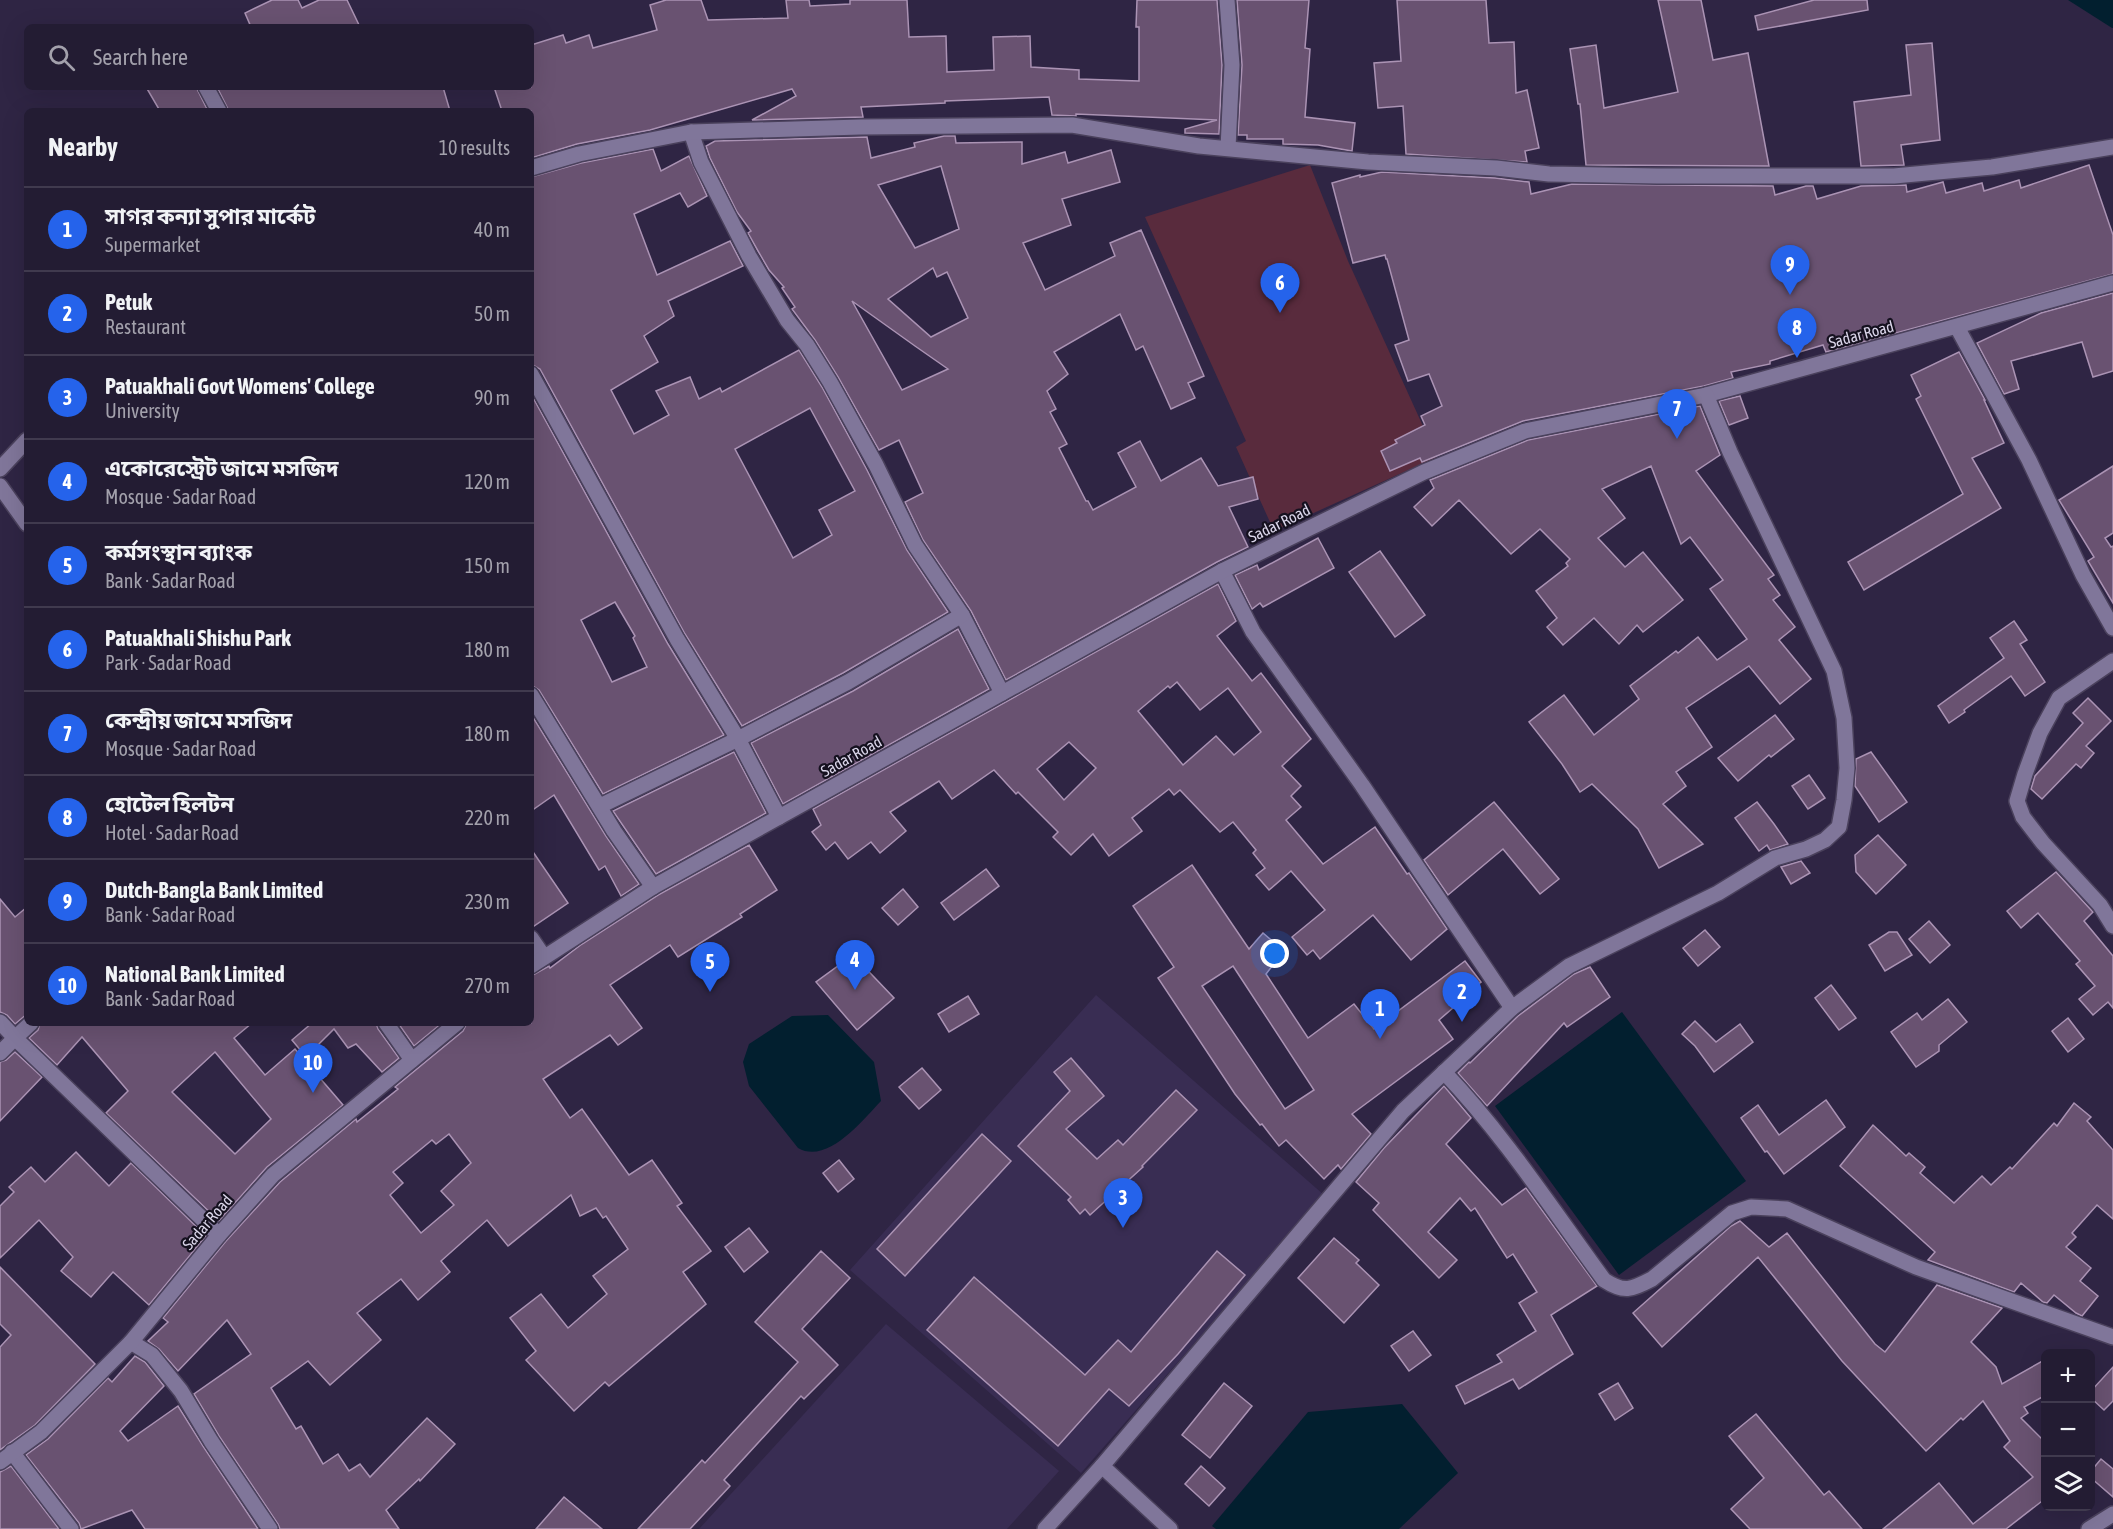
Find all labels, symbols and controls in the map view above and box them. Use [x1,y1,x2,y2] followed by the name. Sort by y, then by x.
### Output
[24,24,534,90] search box
[45,41,78,74] icon: search
[93,44,188,70] text: Search here
[48,132,118,162] text: Nearby
[439,136,510,159] text: 10 results
[105,203,316,229] text: সাগর কন্যা সুপার মার্কেট
[63,218,72,241] text: 1
[474,218,510,241] text: 40 m
[105,233,200,256] text: Supermarket
[1770,246,1810,295] pin: 9
[1260,264,1300,313] pin: 6
[105,289,152,315] text: Petuk
[63,302,72,325] text: 2
[474,302,510,325] text: 50 m
[1778,308,1816,358] pin: 8
[105,315,186,338] text: Restaurant
[1826,317,1896,351] street label: Sadar Road
[105,373,375,399] text: Patuakhali Govt Womens' College
[63,386,72,409] text: 3
[474,386,510,409] text: 90 m
[1658,390,1696,439] pin: 7
[105,399,180,422] text: University
[105,455,339,481] text: একোরেস্ট্রেট জামে মসজিদ
[63,470,72,493] text: 4
[465,470,510,493] text: 120 m
[105,485,256,508] text: Mosque · Sadar Road
[1245,500,1313,546] street label: Sadar Road
[105,539,252,565] text: কর্মসংস্থান ব্যাংক
[63,554,72,577] text: 5
[465,554,510,577] text: 150 m
[105,569,235,592] text: Bank · Sadar Road
[105,625,291,651] text: Patuakhali Shishu Park
[63,638,72,661] text: 6
[465,638,510,661] text: 180 m
[105,651,231,674] text: Park · Sadar Road
[105,707,292,733] text: কেন্দ্রীয় জামে মসজিদ
[63,722,72,745] text: 7
[465,722,510,745] text: 180 m
[817,732,885,780] street label: Sadar Road
[105,737,256,760] text: Mosque · Sadar Road
[105,791,234,817] text: হোটেল হিলটন
[63,806,72,829] text: 8
[465,806,510,829] text: 220 m
[105,821,239,844] text: Hotel · Sadar Road
[105,877,323,903] text: Dutch-Bangla Bank Limited
[63,890,72,913] text: 9
[465,890,510,913] text: 230 m
[105,903,235,926] text: Bank · Sadar Road
[1260,939,1289,968] your location
[836,940,874,990] pin: 4
[690,942,730,992] pin: 5
[105,961,285,987] text: National Bank Limited
[1442,972,1482,1022] pin: 2
[58,974,77,997] text: 10
[465,974,510,997] text: 270 m
[105,987,235,1010] text: Bank · Sadar Road
[1360,990,1400,1039] pin: 1
[294,1044,332,1093] pin: 10
[1104,1178,1142,1228] pin: 3
[178,1191,236,1253] street label: Sadar Road
[2041,1349,2095,1511] map controls
[2041,1349,2095,1403] button: +
[2041,1403,2095,1457] button: −
[2041,1457,2095,1511] button: layers

